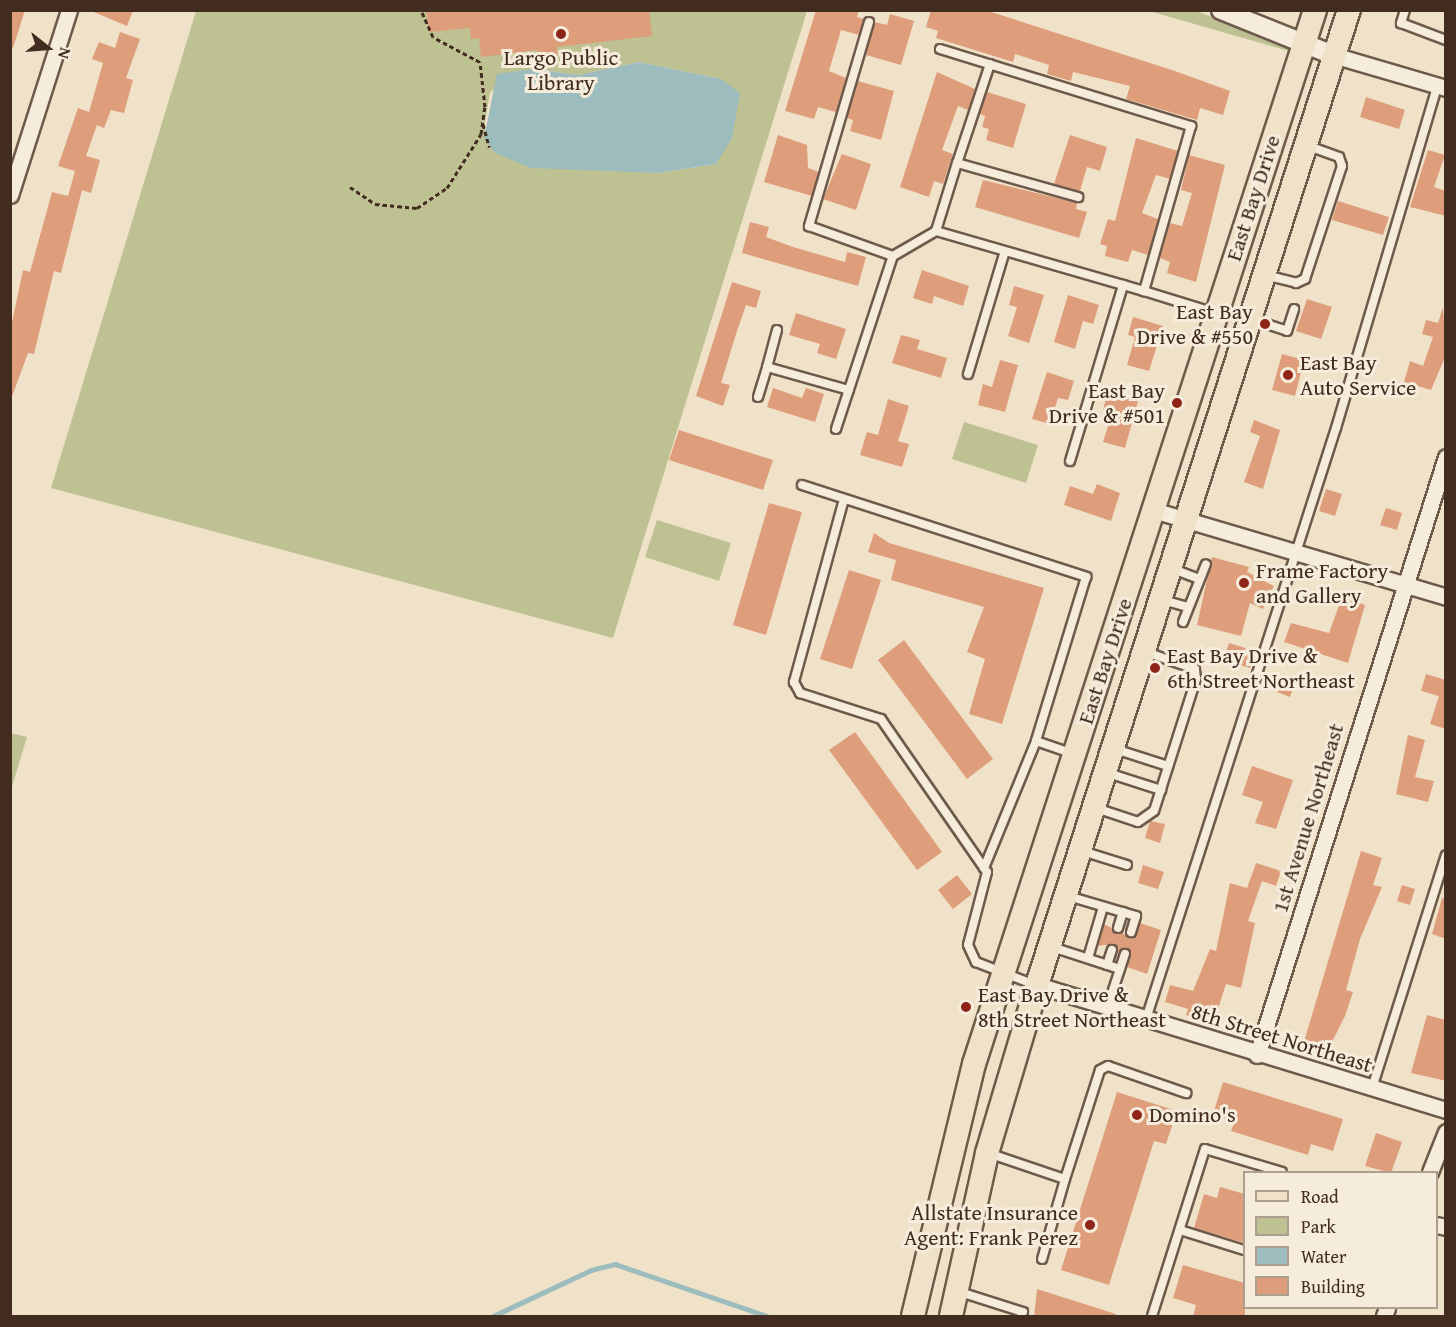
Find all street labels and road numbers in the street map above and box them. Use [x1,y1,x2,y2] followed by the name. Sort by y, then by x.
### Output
[1220,132,1286,264] street label: East Bay Drive
[1072,595,1138,727] street label: East Bay Drive
[1267,720,1349,916] street label: 1st Avenue Northeast
[1188,998,1376,1078] street label: 8th Street Northeast

